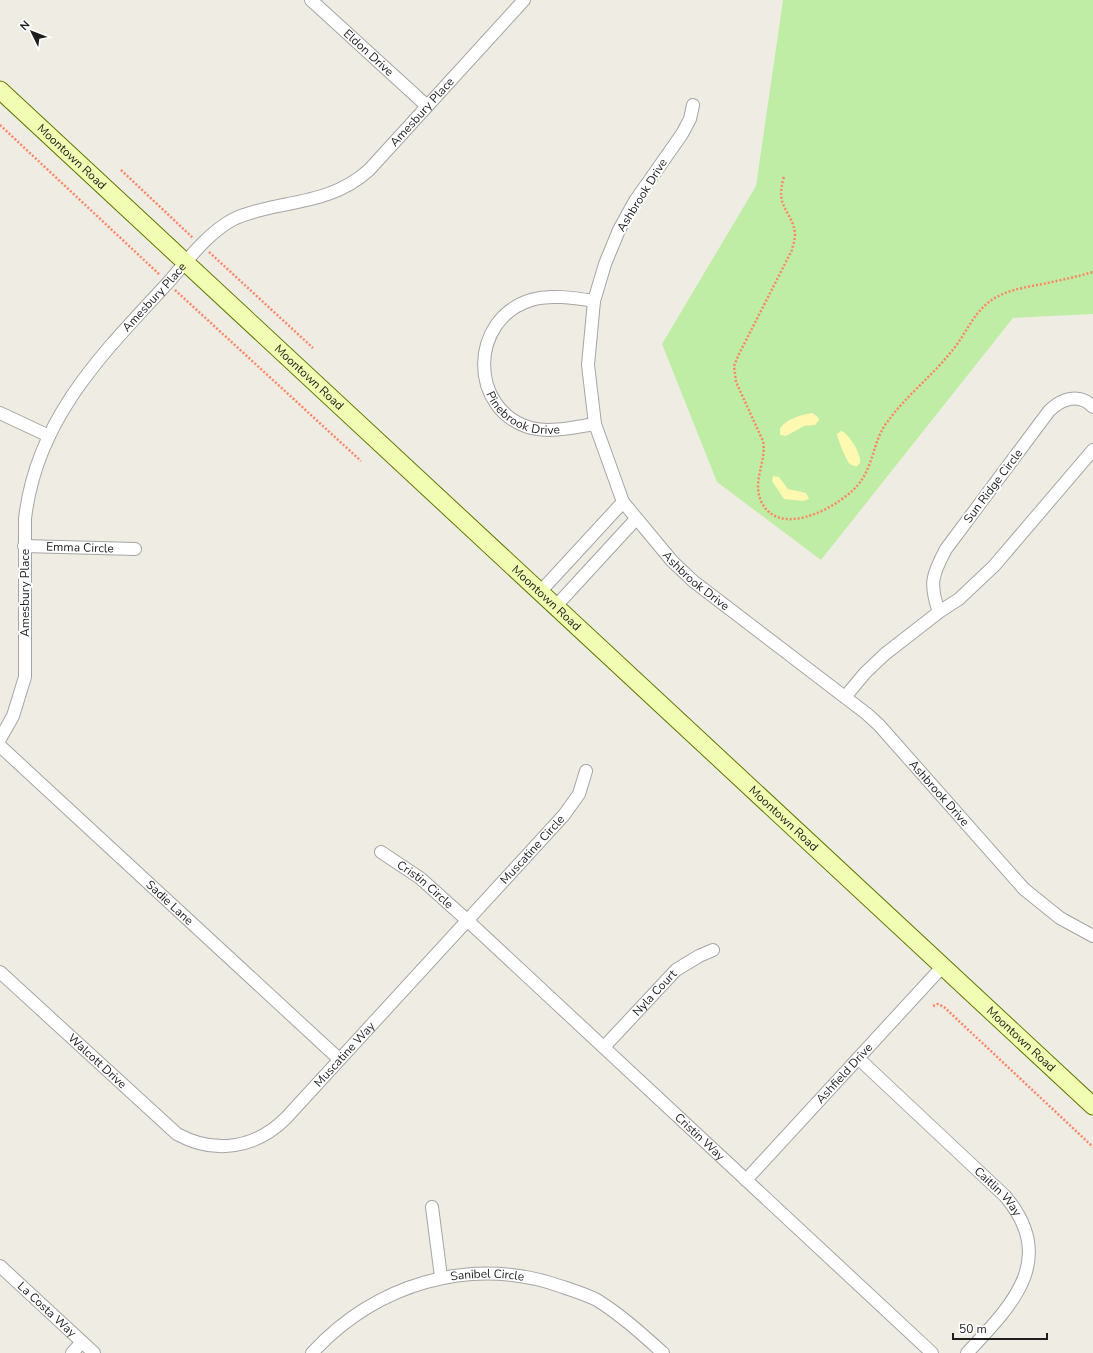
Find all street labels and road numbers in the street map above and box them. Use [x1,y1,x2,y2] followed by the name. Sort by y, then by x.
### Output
[340,26,397,80] street label: Eldon Drive
[386,74,458,150] street label: Amesbury Place
[34,121,110,193] street label: Moontown Road
[613,155,671,235] street label: Ashbrook Drive
[119,259,190,335] street label: Amesbury Place
[271,341,347,414] street label: Moontown Road
[482,388,560,438] street label: Pinebrook Drive
[960,446,1026,526] street label: Sun Ridge Circle
[46,539,114,556] street label: Emma Circle
[659,548,733,614] street label: Ashbrook Drive
[17,549,33,637] street label: Amesbury Place
[508,562,585,634] street label: Moontown Road
[906,756,973,830] street label: Ashbrook Drive
[746,782,822,855] street label: Moontown Road
[496,812,568,888] street label: Muscatine Circle
[394,857,457,912] street label: Cristin Circle
[143,877,197,929] street label: Sadie Lane
[629,966,681,1020] street label: Nyla Court
[983,1003,1059,1075] street label: Moontown Road
[310,1018,379,1090] street label: Muscatine Way
[65,1030,130,1092] street label: Walcott Drive
[812,1040,876,1107] street label: Ashfield Drive
[671,1110,729,1165] street label: Cristin Way
[971,1163,1026,1220] street label: Caitlin Way
[449,1266,525,1285] street label: Sanibel Circle
[14,1278,80,1341] street label: La Costa Way

